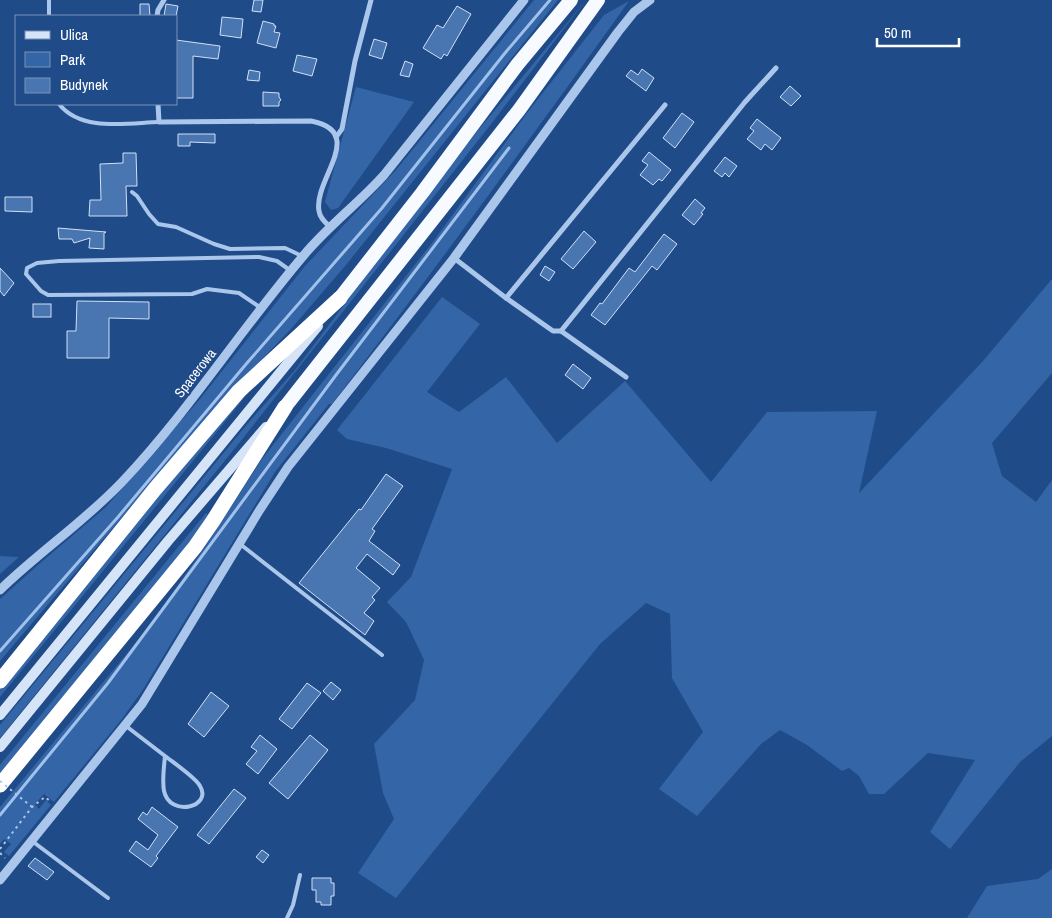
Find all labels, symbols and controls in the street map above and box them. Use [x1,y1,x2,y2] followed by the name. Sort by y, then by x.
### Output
[15,15,178,105] legend
[877,15,960,47] scale bar
[884,22,911,43] text: 50 m
[60,24,88,45] text: Ulica
[60,49,86,70] text: Park
[60,74,109,95] text: Budynek
[170,344,220,401] street label: Spacerowa

